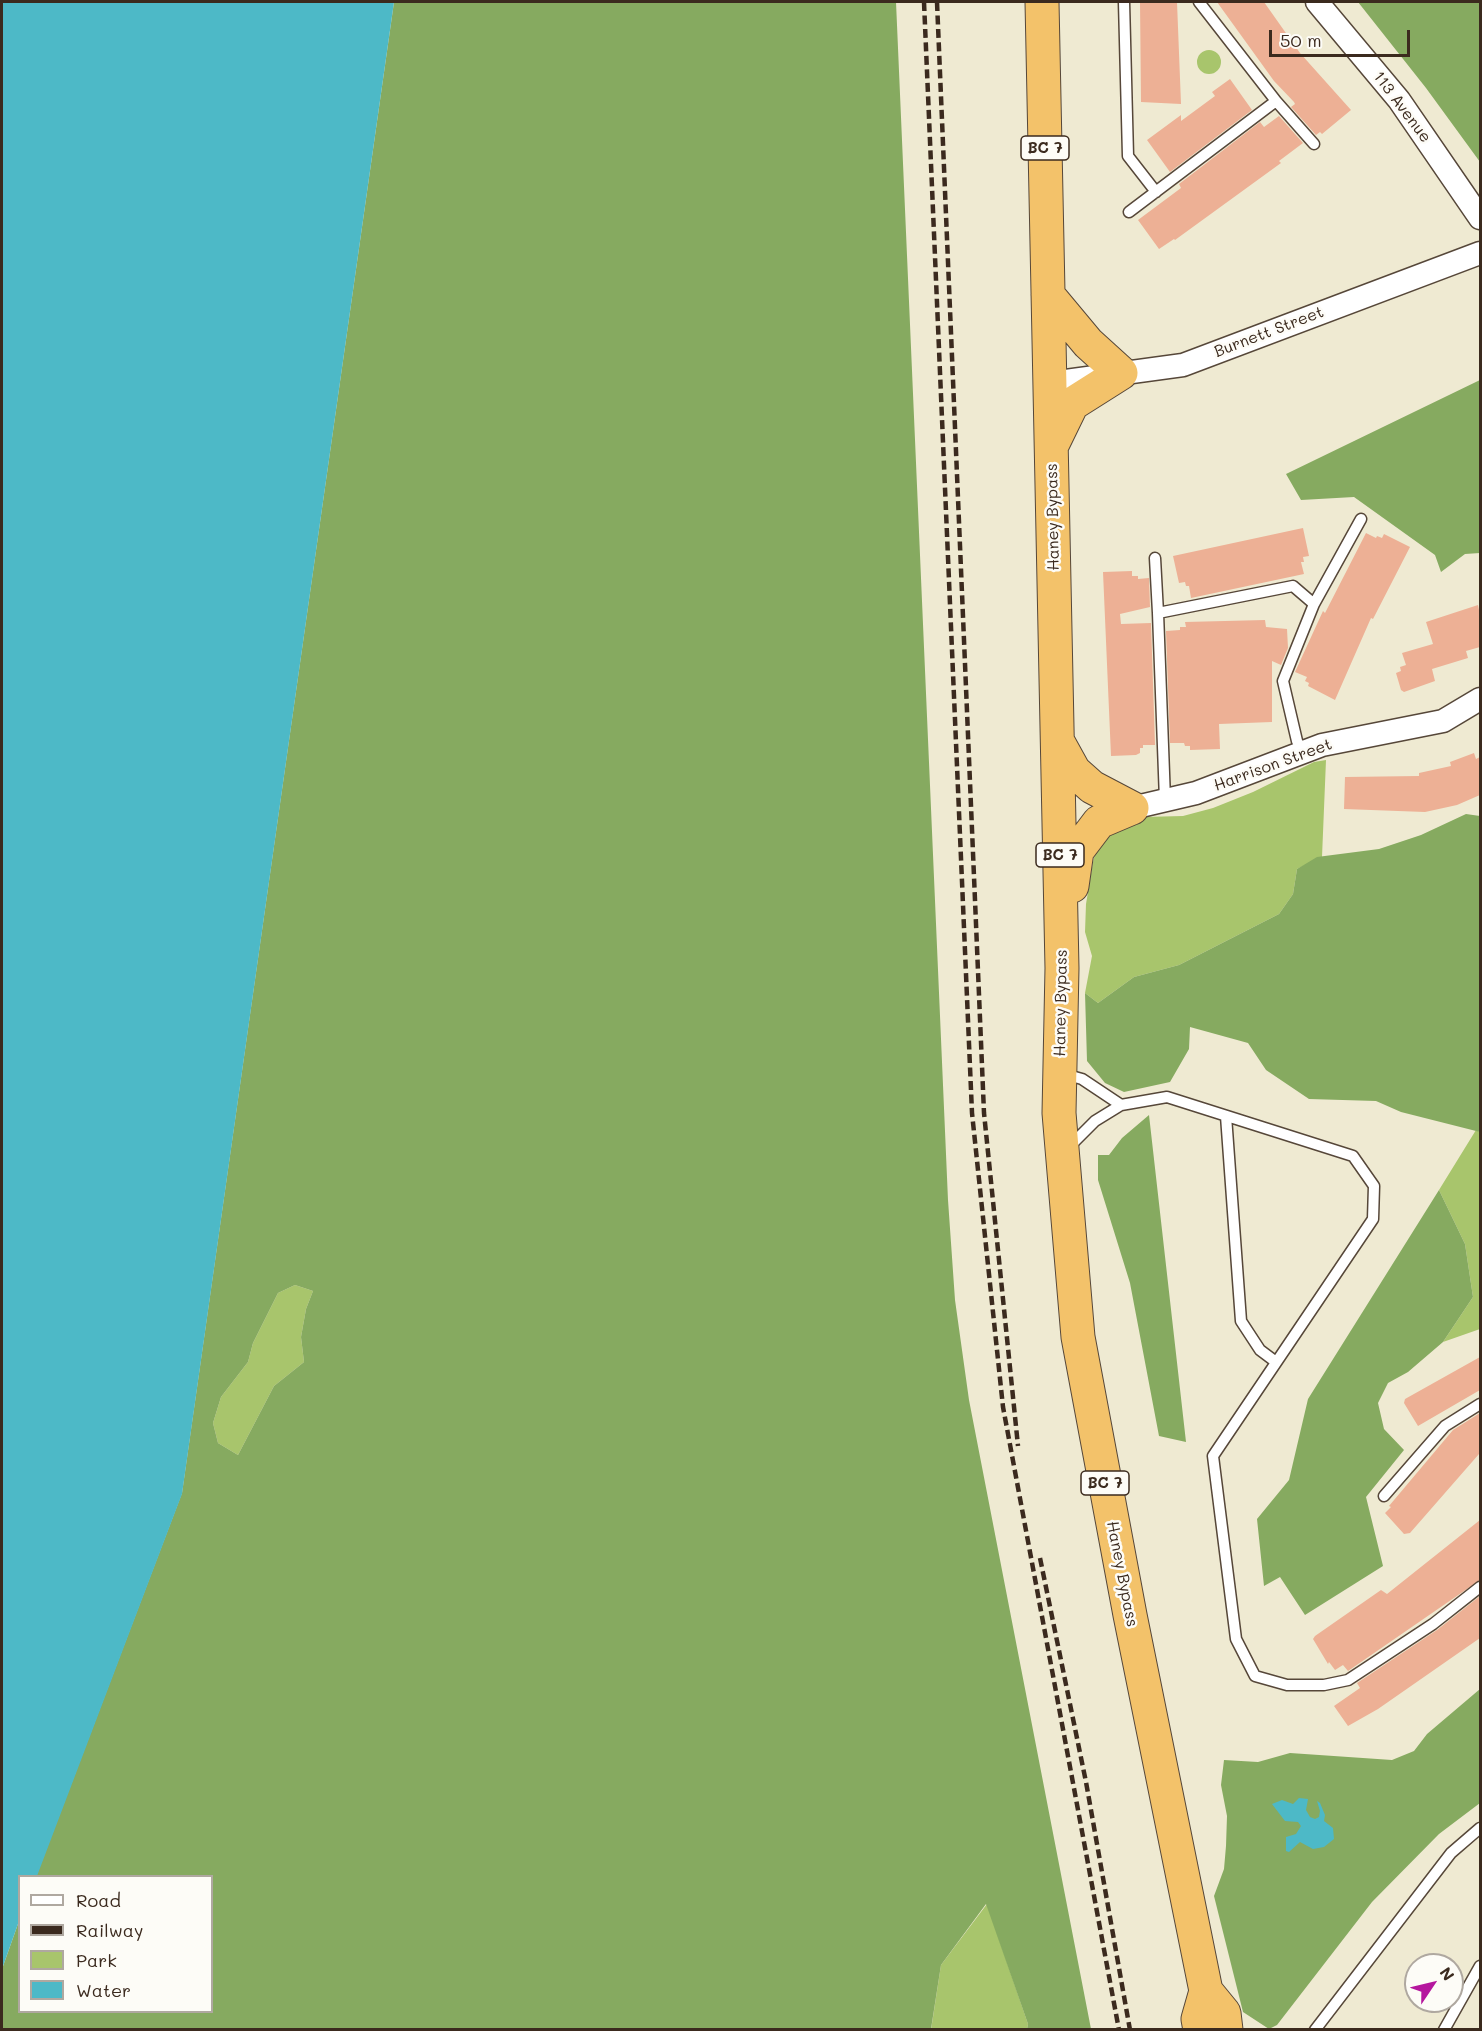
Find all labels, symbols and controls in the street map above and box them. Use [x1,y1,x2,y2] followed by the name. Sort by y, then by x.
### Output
[1272,18,1413,56] scale bar
[1280,28,1322,52] text: 50 m
[1369,68,1435,146] street label: 113 Avenue
[1021,136,1069,160] road number: BC 7
[1212,302,1326,362] street label: Burnett Street
[1042,463,1064,571] street label: Haney Bypass
[1211,735,1335,795] street label: Harrison Street
[1036,843,1084,867] road number: BC 7
[1050,949,1072,1057] street label: Haney Bypass
[1081,1471,1129,1495] road number: BC 7
[1102,1520,1142,1628] street label: Haney Bypass
[18,1875,213,2013] legend
[76,1888,121,1912] text: Road
[76,1918,143,1942] text: Railway
[76,1948,117,1972] text: Park
[1404,1953,1464,2013] north arrow
[1435,1963,1460,1985] text: N
[76,1978,131,2002] text: Water

